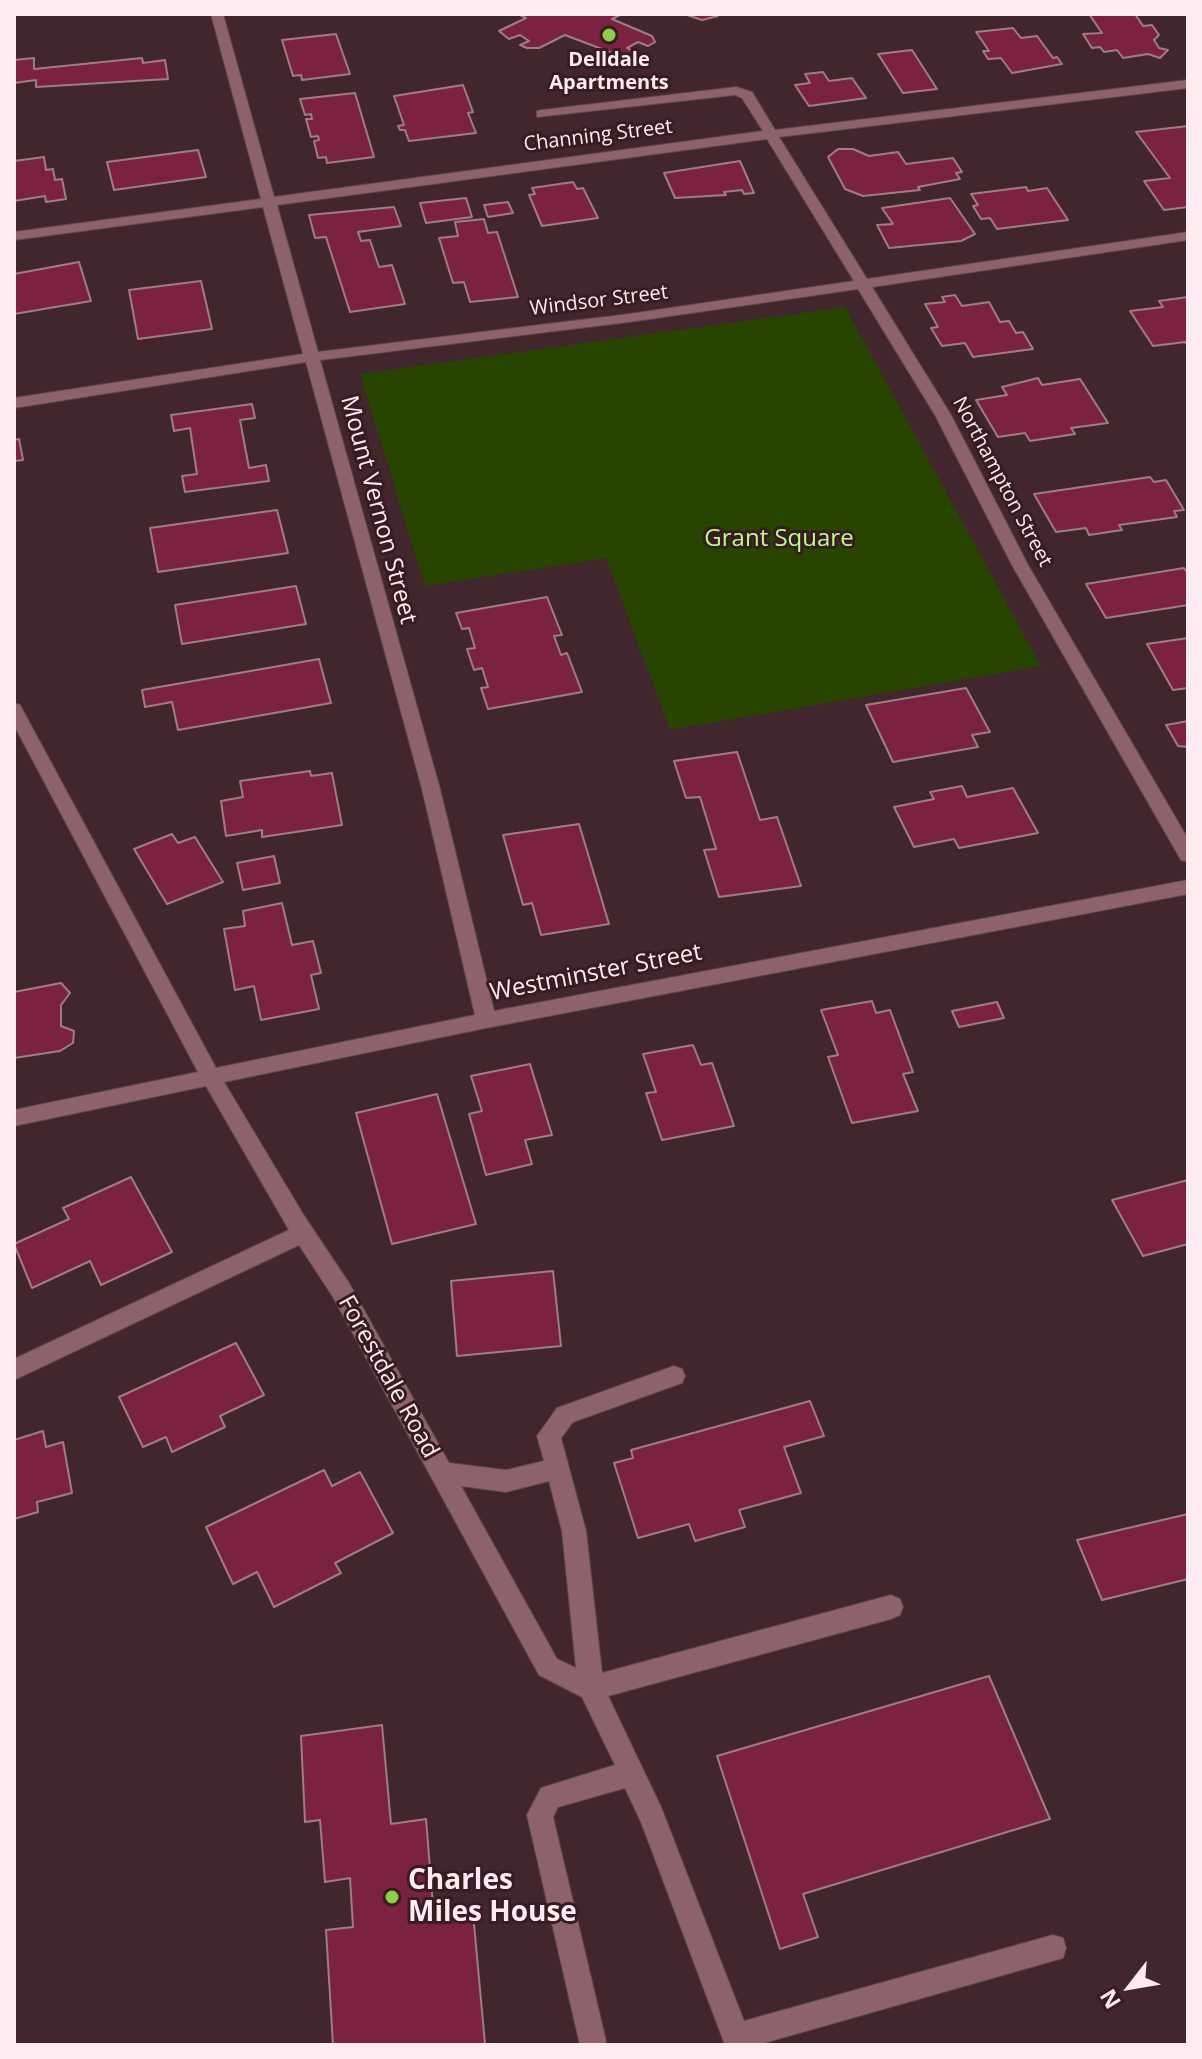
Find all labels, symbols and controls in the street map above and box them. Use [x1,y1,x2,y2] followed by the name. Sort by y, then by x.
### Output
[600,26,618,44] marker: Delldale Apartments
[549,48,669,95] place label: Delldale Apartments
[522,115,674,157] street label: Channing Street
[529,281,669,321] street label: Windsor Street
[334,393,422,627] street label: Mount Vernon Street
[947,393,1057,571] street label: Northampton Street
[704,525,854,553] park label: Grant Square
[488,938,704,1008] street label: Westminster Street
[331,1291,445,1463] street label: Forestdale Road
[408,1864,577,1930] place label: Charles Miles House
[383,1888,401,1906] marker: Charles Miles House
[1090,1947,1170,2027] north arrow
[1092,1984,1127,2015] text: N

